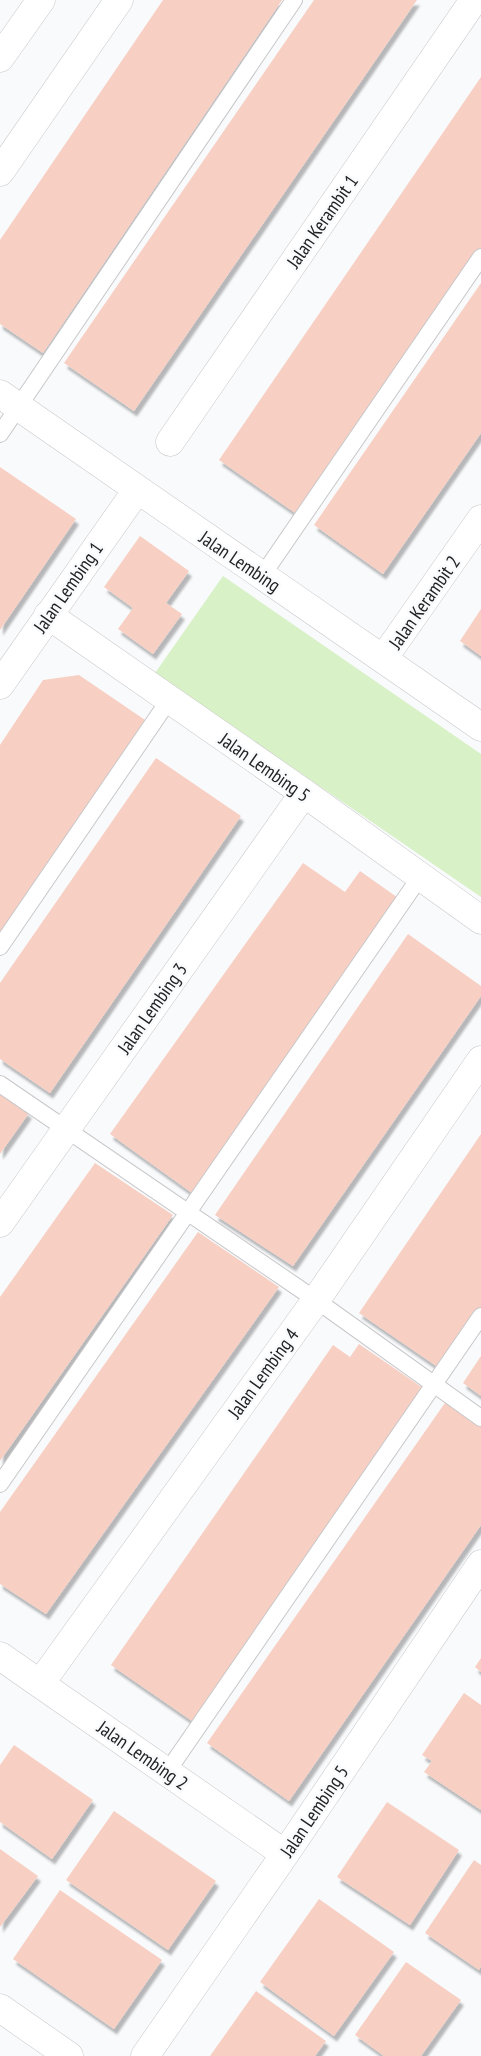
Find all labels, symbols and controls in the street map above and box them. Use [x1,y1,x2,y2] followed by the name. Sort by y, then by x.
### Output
[281,170,363,273] street label: Jalan Kerambit 1
[194,525,285,597] street label: Jalan Lembing
[27,537,108,638] street label: Jalan Lembing 1
[383,551,465,654] street label: Jalan Kerambit 2
[214,726,315,807] street label: Jalan Lembing 5
[111,958,192,1059] street label: Jalan Lembing 3
[222,1323,304,1423] street label: Jalan Lembing 4
[92,1714,193,1795] street label: Jalan Lembing 2
[274,1761,353,1862] street label: Jalan Lembing 5

